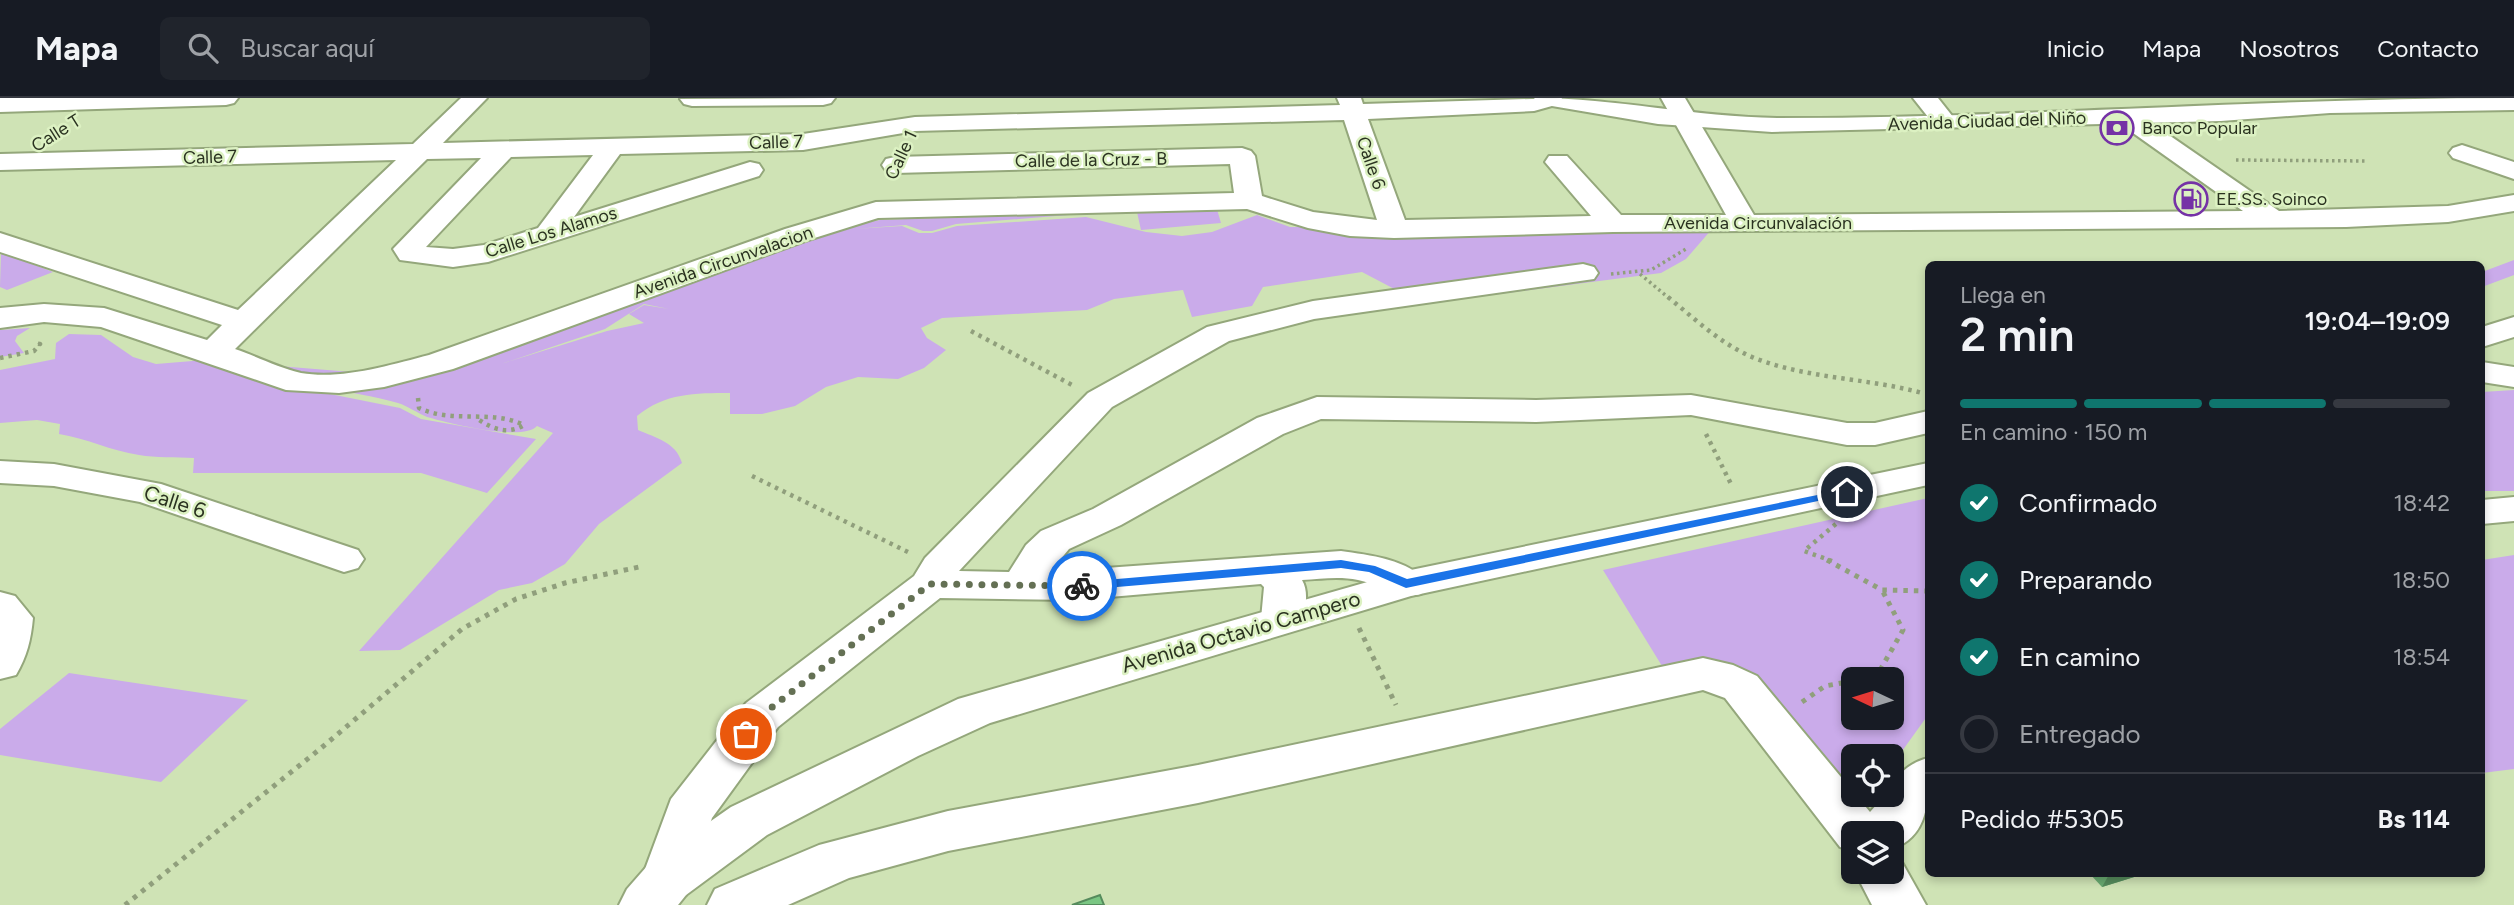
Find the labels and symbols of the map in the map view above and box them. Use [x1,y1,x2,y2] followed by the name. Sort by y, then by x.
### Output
[1887,107,2087,135] street label: Avenida Ciudad del Niño
[27,109,85,157] street label: Calle T
[2098,109,2136,147] bank icon: Banco Popular
[2142,117,2257,139] place label: Banco Popular
[880,127,922,183] street label: Calle 1
[749,130,804,154] street label: Calle 7
[1352,134,1390,192] street label: Calle 6
[183,145,238,169] street label: Calle 7
[1015,148,1167,172] street label: Calle de la Cruz - B
[2172,180,2210,218] fuel station icon: EE.SS. Soinco
[2216,188,2327,210] place label: EE.SS. Soinco
[483,202,619,262] street label: Calle Los Alamos
[1664,212,1852,234] street label: Avenida Circunvalación
[630,221,816,303] street label: Avenida Circunvalacion
[1817,462,1877,522] pin
[141,480,209,523] street label: Calle 6
[1047,551,1117,621] courier
[1119,585,1363,678] street label: Avenida Octavio Campero
[1841,667,1904,730] north arrow
[716,704,776,764] pin

